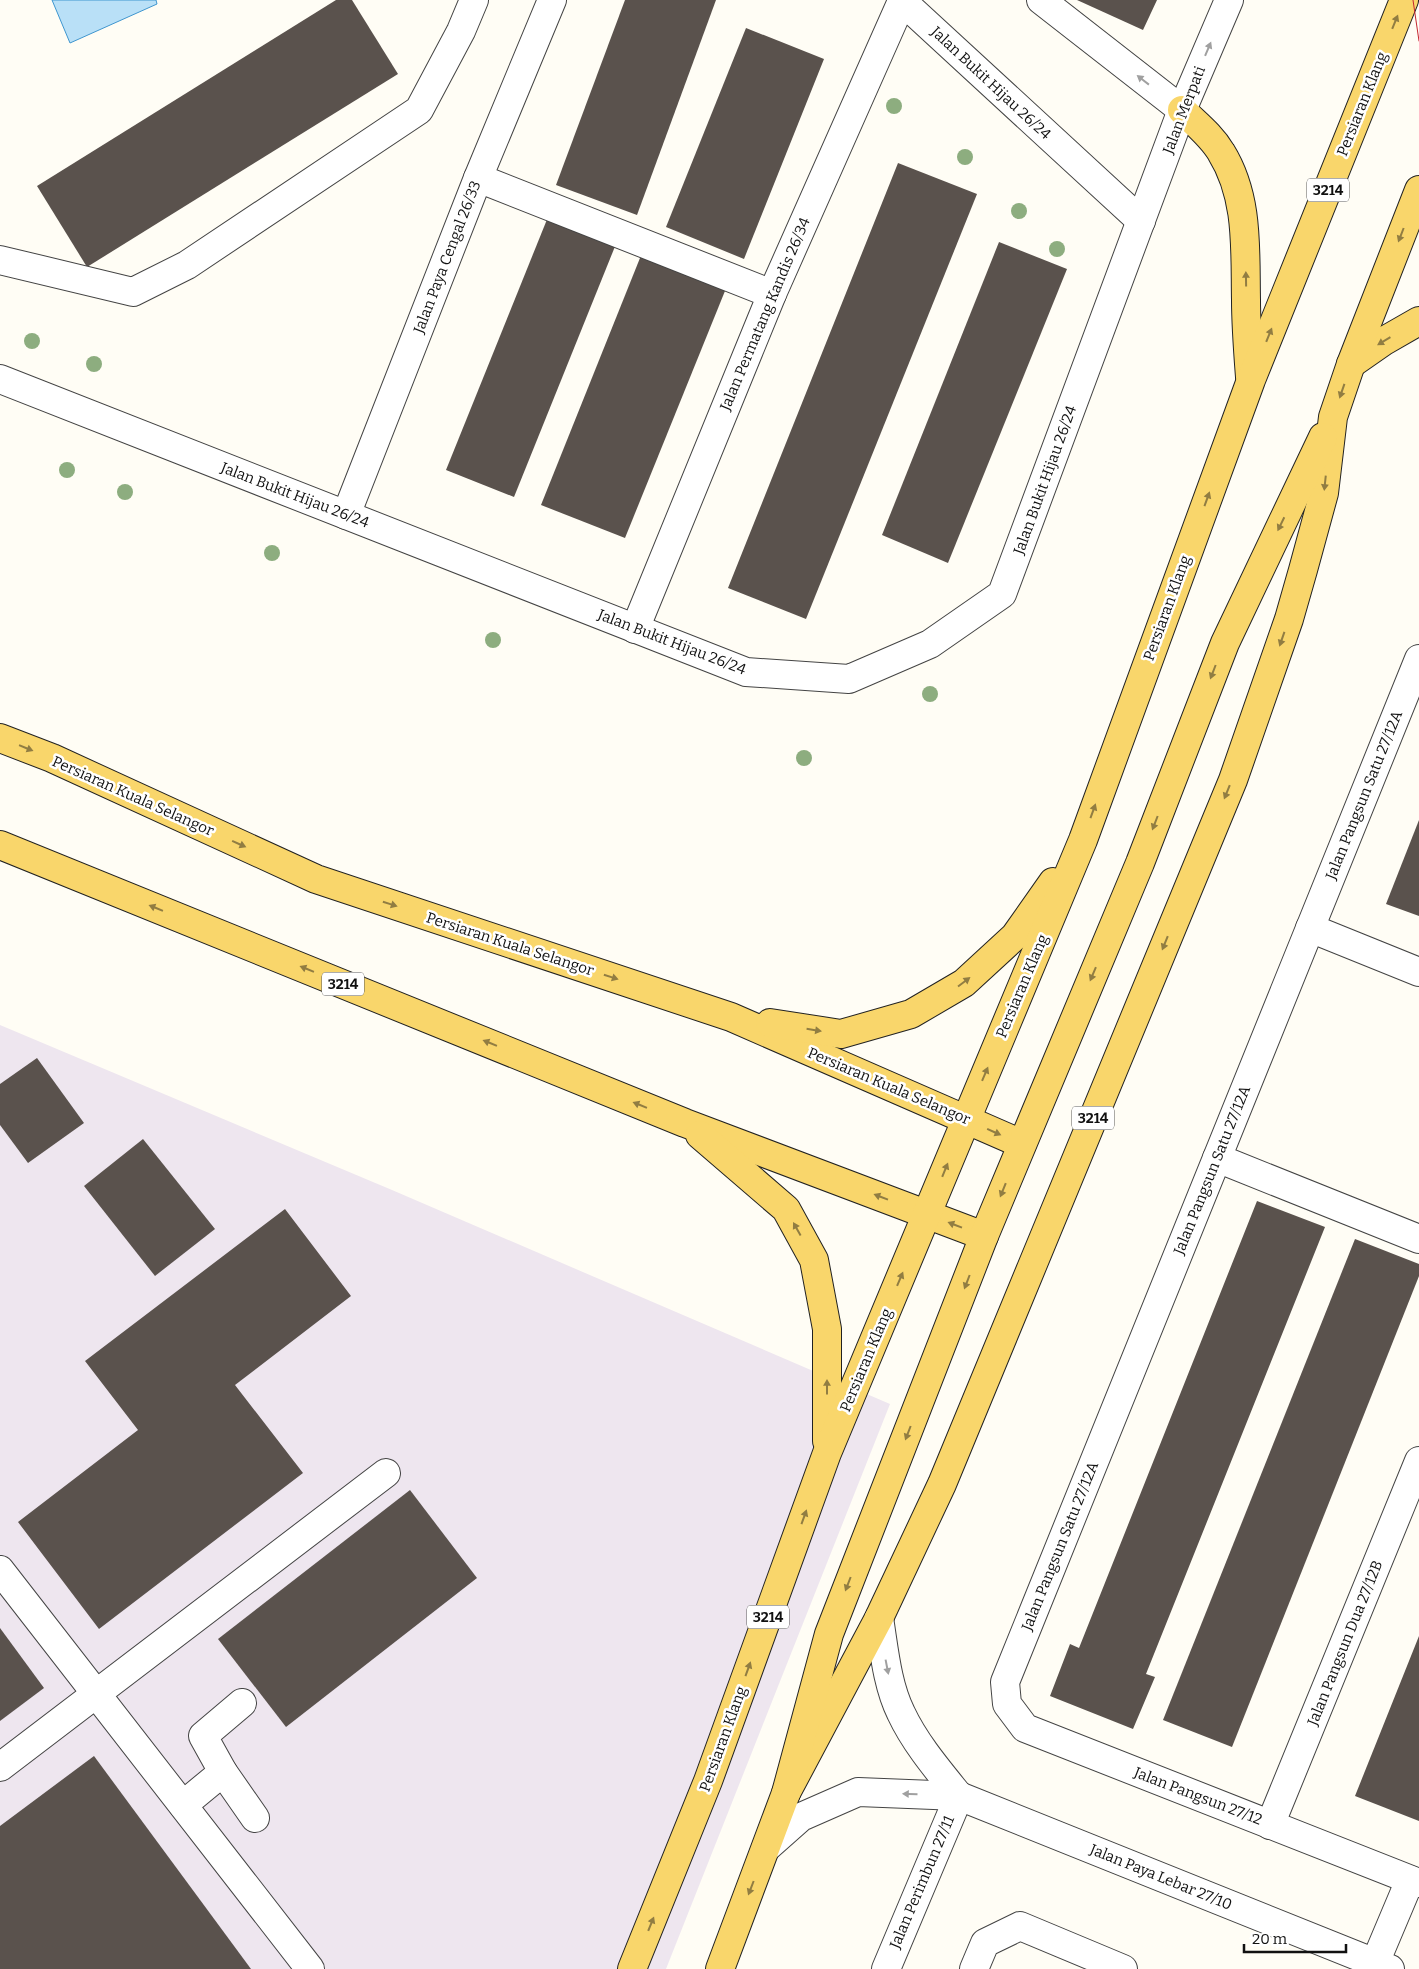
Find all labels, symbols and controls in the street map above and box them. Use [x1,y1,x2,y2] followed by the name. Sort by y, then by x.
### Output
[1392,15,1400,29] one-way arrow
[927,22,1055,143] street label: Jalan Bukit Hijau 26/24
[1204,42,1212,56] one-way arrow
[1333,49,1391,159] street label: Persiaran Klang
[1159,63,1209,157] street label: Jalan Merpati
[1137,74,1150,85] one-way arrow
[409,178,484,337] street label: Jalan Paya Cengal 26/33
[1307,178,1349,202] road number: 3214
[716,214,814,414] street label: Jalan Permatang Kandis 26/34
[1397,228,1405,243] one-way arrow
[1241,271,1249,287] one-way arrow
[1265,327,1273,342] one-way arrow
[1378,337,1391,346] one-way arrow
[1337,383,1345,398] one-way arrow
[1009,403,1080,558] street label: Jalan Bukit Hijau 26/24
[217,458,372,532] street label: Jalan Bukit Hijau 26/24
[1321,475,1329,491] one-way arrow
[1203,491,1211,506] one-way arrow
[1277,517,1285,531] one-way arrow
[1140,553,1194,663] street label: Persiaran Klang
[594,605,749,679] street label: Jalan Bukit Hijau 26/24
[1278,632,1285,647] one-way arrow
[1209,665,1217,679] one-way arrow
[1321,707,1406,883] street label: Jalan Pangsun Satu 27/12A
[19,744,34,752] one-way arrow
[49,752,217,840] street label: Persiaran Kuala Selangor
[1223,785,1231,800] one-way arrow
[1090,803,1097,818] one-way arrow
[1151,816,1158,831] one-way arrow
[232,840,246,848] one-way arrow
[383,900,398,908] one-way arrow
[148,904,163,912] one-way arrow
[424,908,596,980] street label: Persiaran Kuala Selangor
[992,932,1052,1040] street label: Persiaran Klang
[1161,936,1169,950] one-way arrow
[299,965,314,973] one-way arrow
[1089,967,1097,981] one-way arrow
[322,972,364,996] road number: 3214
[603,974,618,981] one-way arrow
[957,977,971,987] one-way arrow
[806,1026,822,1034] one-way arrow
[483,1039,497,1047] one-way arrow
[805,1044,973,1129] street label: Persiaran Kuala Selangor
[981,1066,989,1081] one-way arrow
[1169,1082,1254,1258] street label: Jalan Pangsun Satu 27/12A
[633,1100,647,1108] one-way arrow
[1072,1106,1114,1130] road number: 3214
[987,1128,1001,1136] one-way arrow
[942,1163,950,1177] one-way arrow
[999,1182,1007,1197] one-way arrow
[873,1193,888,1201] one-way arrow
[948,1221,963,1229] one-way arrow
[793,1223,802,1236] one-way arrow
[896,1271,904,1286] one-way arrow
[963,1275,971,1290] one-way arrow
[836,1306,896,1414] street label: Persiaran Klang
[823,1378,831,1394] one-way arrow
[904,1426,912,1441] one-way arrow
[1017,1458,1102,1634] street label: Jalan Pangsun Satu 27/12A
[801,1509,808,1524] one-way arrow
[1303,1558,1386,1729] street label: Jalan Pangsun Dua 27/12B
[844,1577,851,1592] one-way arrow
[747,1605,789,1628] road number: 3214
[883,1659,891,1674] one-way arrow
[744,1661,752,1676] one-way arrow
[696,1684,750,1794] street label: Persiaran Klang
[1131,1763,1265,1829] street label: Jalan Pangsun 27/12
[902,1790,918,1798] one-way arrow
[885,1813,958,1952] street label: Jalan Perimbun 27/11
[1086,1840,1235,1914] street label: Jalan Paya Lebar 27/10
[747,1881,755,1896] one-way arrow
[647,1917,655,1931] one-way arrow
[1244,1922,1346,1954] scale bar
[1252,1930,1288,1948] text: 20 m

